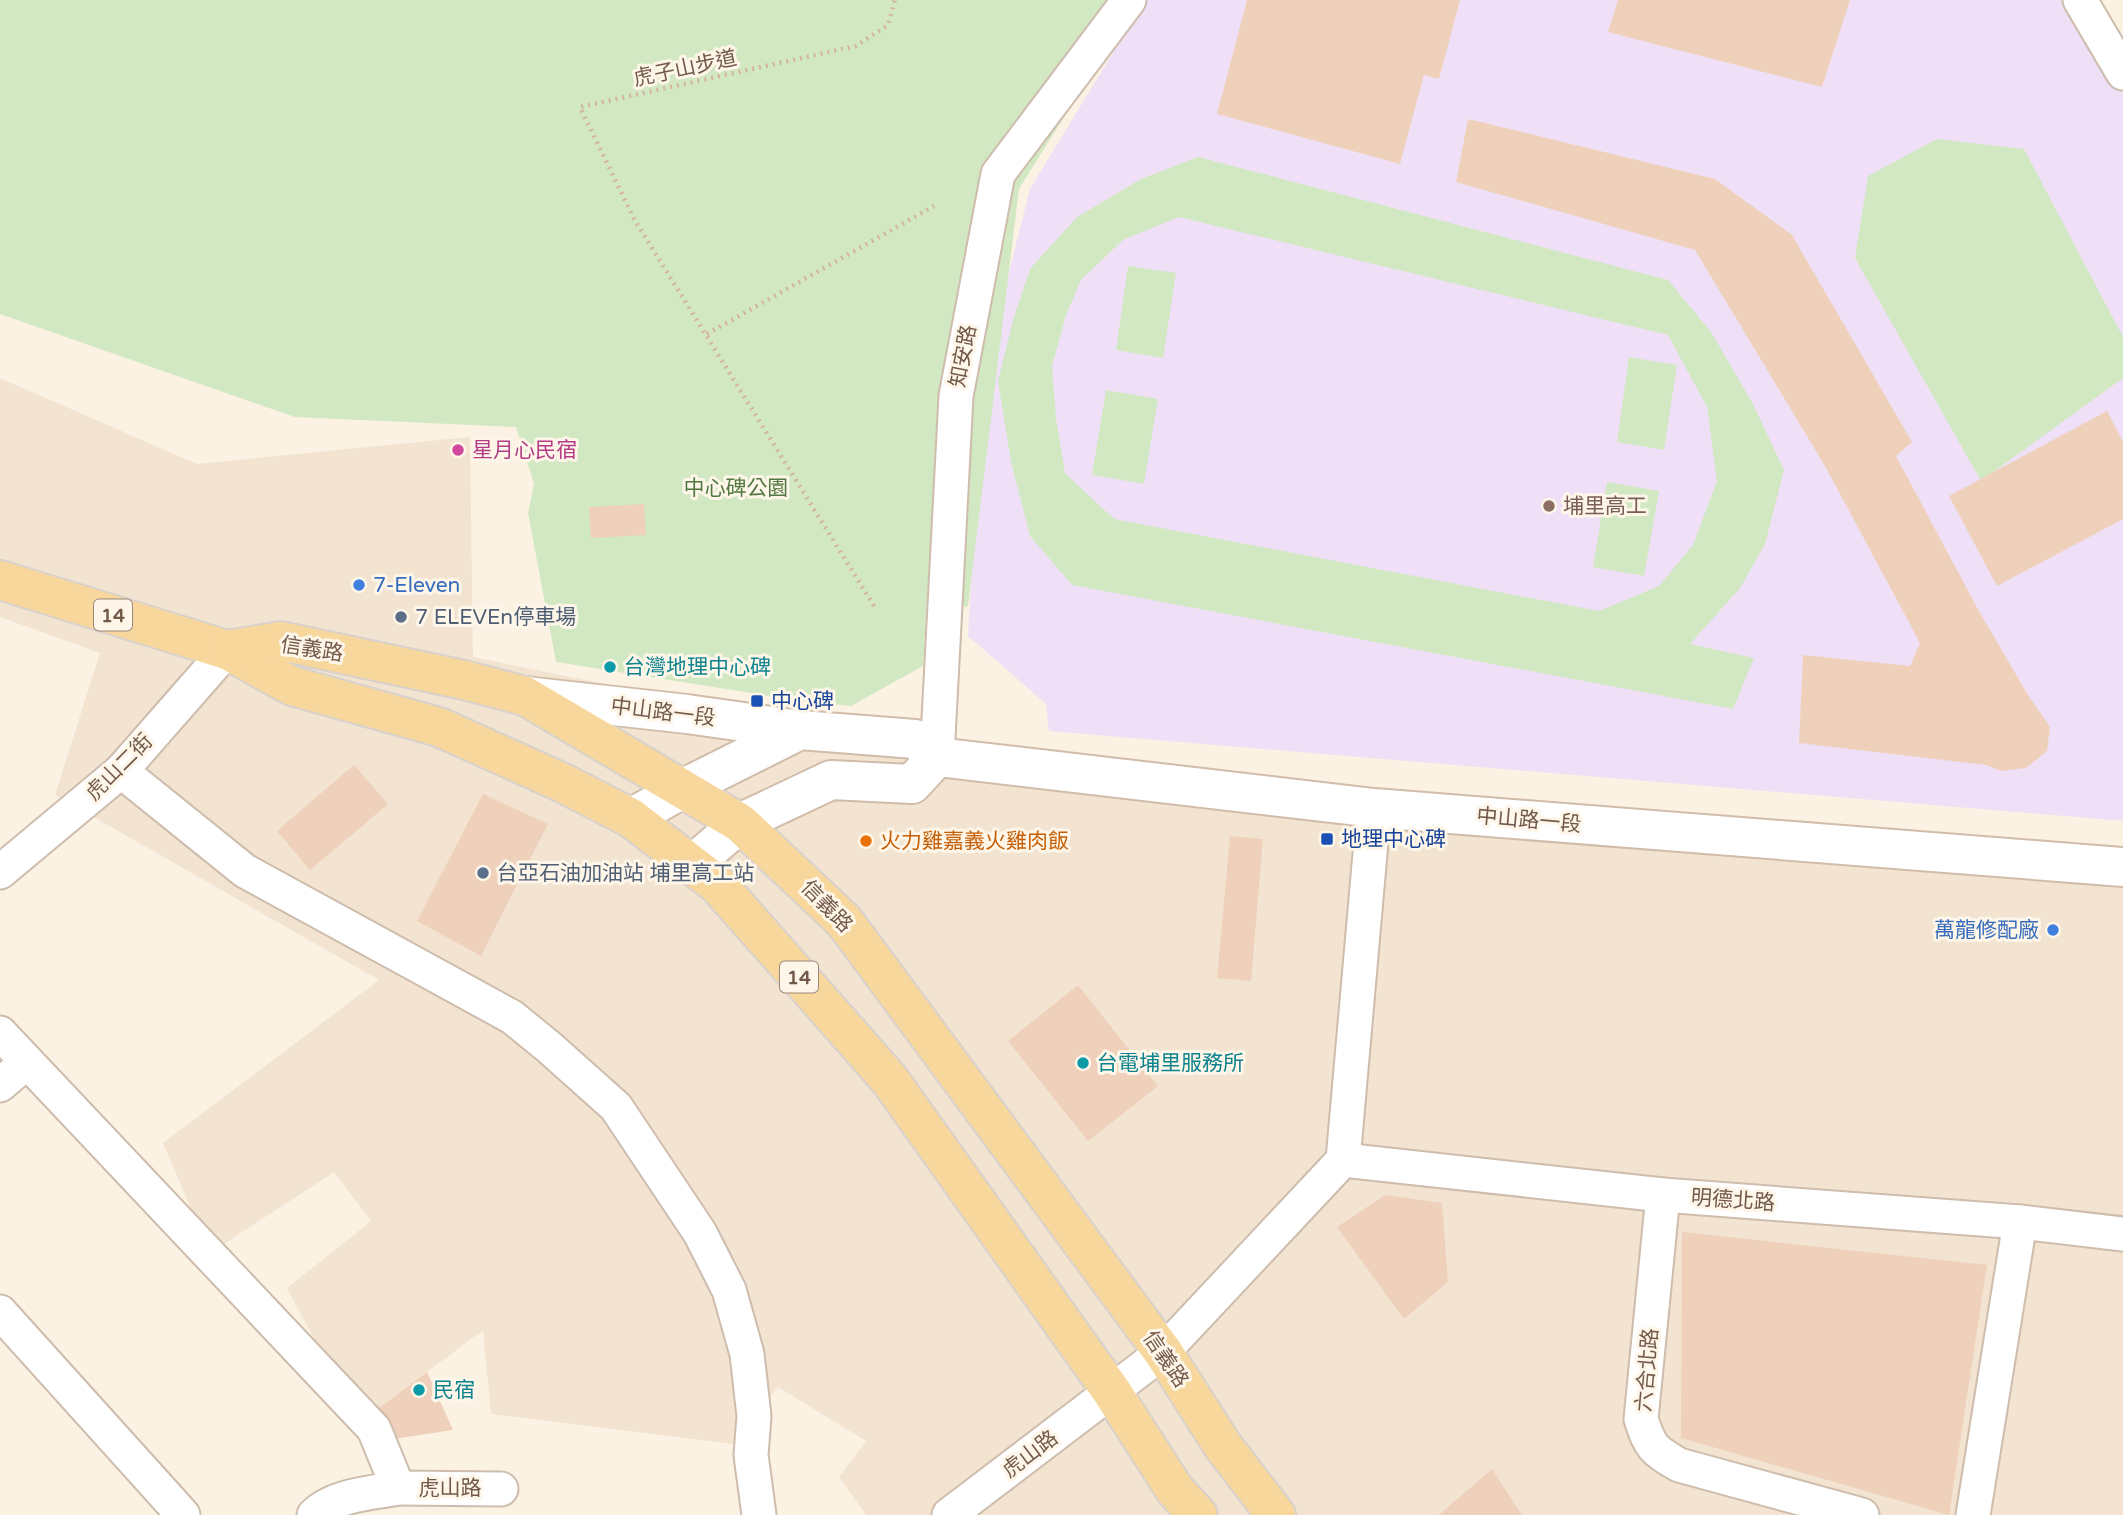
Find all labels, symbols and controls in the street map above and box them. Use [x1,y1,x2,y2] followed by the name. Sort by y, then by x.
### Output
[631,45,739,92] street label: 虎子山步道
[945,323,982,389] street label: 知安路
[472,438,577,463] place label: 星月心民宿
[450,442,466,458] marker: 星月心民宿
[684,476,789,501] park label: 中心碑公園
[1563,494,1647,519] place label: 埔里高工
[1541,498,1557,514] marker: 埔里高工
[373,573,460,598] place label: 7-Eleven
[351,577,367,593] marker: 7-Eleven
[94,600,132,630] road number: 14
[415,605,576,630] place label: 7 ELEVEn停車場
[393,609,409,625] marker: 7 ELEVEn停車場
[279,632,345,667] street label: 信義路
[624,655,771,680] place label: 台灣地理中心碑
[602,659,618,675] marker: 台灣地理中心碑
[771,689,834,714] place label: 中心碑
[749,693,765,709] marker: 中心碑
[609,694,717,731] street label: 中山路一段
[81,729,158,806] street label: 虎山二街
[1476,803,1582,838] street label: 中山路一段
[1341,827,1446,852] place label: 地理中心碑
[880,829,1069,854] place label: 火力雞嘉義火雞肉飯
[1319,831,1335,847] marker: 地理中心碑
[858,833,874,849] marker: 火力雞嘉義火雞肉飯
[497,861,754,886] place label: 台亞石油加油站 埔里高工站
[475,865,491,881] marker: 台亞石油加油站 埔里高工站
[796,875,858,938] street label: 信義路
[1934,918,2039,943] place label: 萬龍修配廠
[2045,922,2061,938] marker: 萬龍修配廠
[780,962,818,993] road number: 14
[1097,1051,1244,1076] place label: 台電埔里服務所
[1075,1055,1091,1071] marker: 台電埔里服務所
[1690,1185,1776,1216] street label: 明德北路
[1138,1326,1194,1392] street label: 信義路
[1631,1327,1664,1413] street label: 六合北路
[433,1378,475,1403] place label: 民宿
[411,1382,427,1398] marker: 民宿
[998,1425,1063,1483] street label: 虎山路
[419,1476,482,1501] street label: 虎山路

